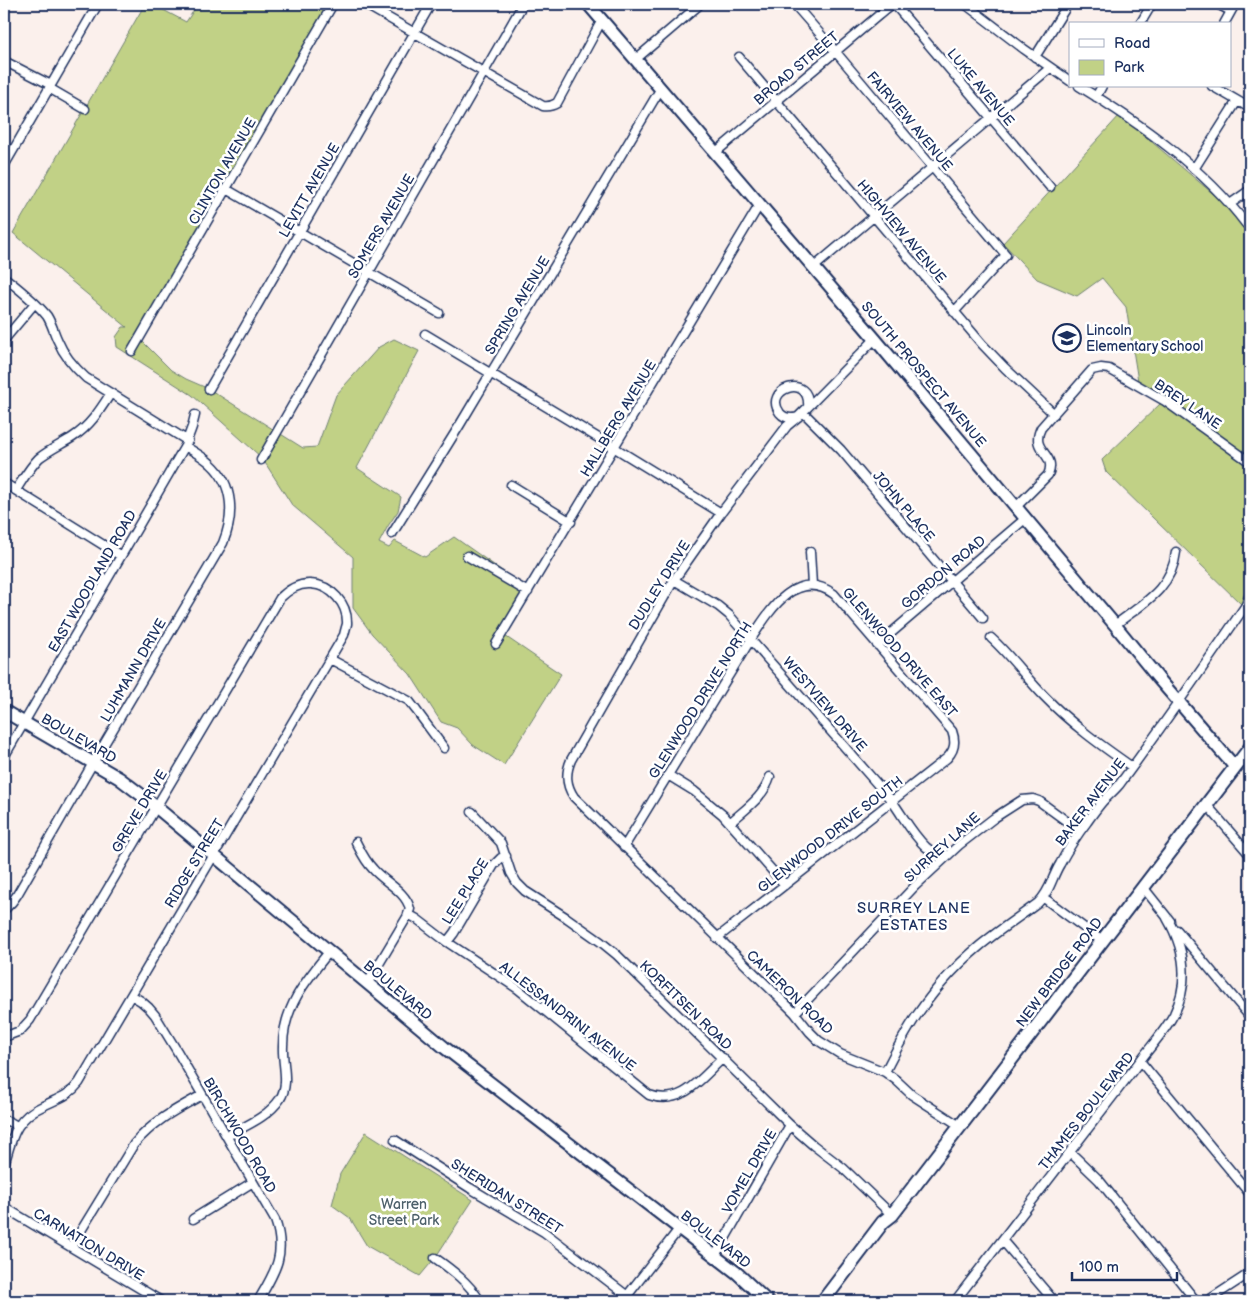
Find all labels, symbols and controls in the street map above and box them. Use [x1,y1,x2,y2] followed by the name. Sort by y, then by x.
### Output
[1069,22,1232,88] legend
[750,28,843,109] street label: BROAD STREET
[1114,34,1150,53] text: Road
[943,45,1018,129] street label: LUKE AVENUE
[1114,58,1145,77] text: Park
[863,68,956,174] street label: FAIRVIEW AVENUE
[185,115,260,228] street label: CLINTON AVENUE
[276,140,343,240] street label: LEVITT AVENUE
[345,171,418,282] street label: SOMERS AVENUE
[854,176,950,286] street label: HIGHVIEW AVENUE
[481,253,553,357] street label: SPRING AVENUE
[858,298,990,451] street label: SOUTH PROSPECT AVENUE
[1086,322,1204,355] place label: Lincoln Elementary School
[1052,323,1082,353] school or university icon: Lincoln Elementary School
[577,357,660,480] street label: HALLBERG AVENUE
[1151,376,1224,433] street label: BREY LANE
[869,468,938,545] street label: JOHN PLACE
[45,507,140,655] street label: EAST WOODLAND ROAD
[898,532,989,613] street label: GORDON ROAD
[625,537,694,633] street label: DUDLEY DRIVE
[839,584,961,721] street label: GLENWOOD DRIVE EAST
[97,616,170,725] street label: LUHMANN DRIVE
[645,619,756,782] street label: GLENWOOD DRIVE NORTH
[779,654,870,755] street label: WESTVIEW DRIVE
[38,710,119,767] street label: BOULEVARD
[1052,755,1129,850] street label: BAKER AVENUE
[108,767,171,856] street label: GREVE DRIVE
[754,772,906,896] street label: GLENWOOD DRIVE SOUTH
[901,809,984,886] street label: SURREY LANE
[161,815,228,911] street label: RIDGE STREET
[438,855,492,927] street label: LEE PLACE
[857,899,971,935] district label: SURREY LANE ESTATES
[1013,914,1106,1030] street label: NEW BRIDGE ROAD
[743,947,836,1038] street label: CAMERON ROAD
[360,957,435,1024] street label: BOULEVARD
[636,957,735,1054] street label: KORFITSEN ROAD
[496,958,639,1075] street label: ALLESSANDRINI AVENUE
[1035,1049,1138,1174] street label: THAMES BOULEVARD
[200,1074,280,1196] street label: BIRCHWOOD ROAD
[718,1126,780,1216] street label: VOMEL DRIVE
[448,1155,566,1238] street label: SHERIDAN STREET
[369,1196,439,1229] park label: Warren Street Park
[30,1205,147,1284] street label: CARNATION DRIVE
[677,1207,754,1272] street label: BOULEVARD
[1072,1250,1176,1282] scale bar
[1079,1258,1119,1277] text: 100 m

